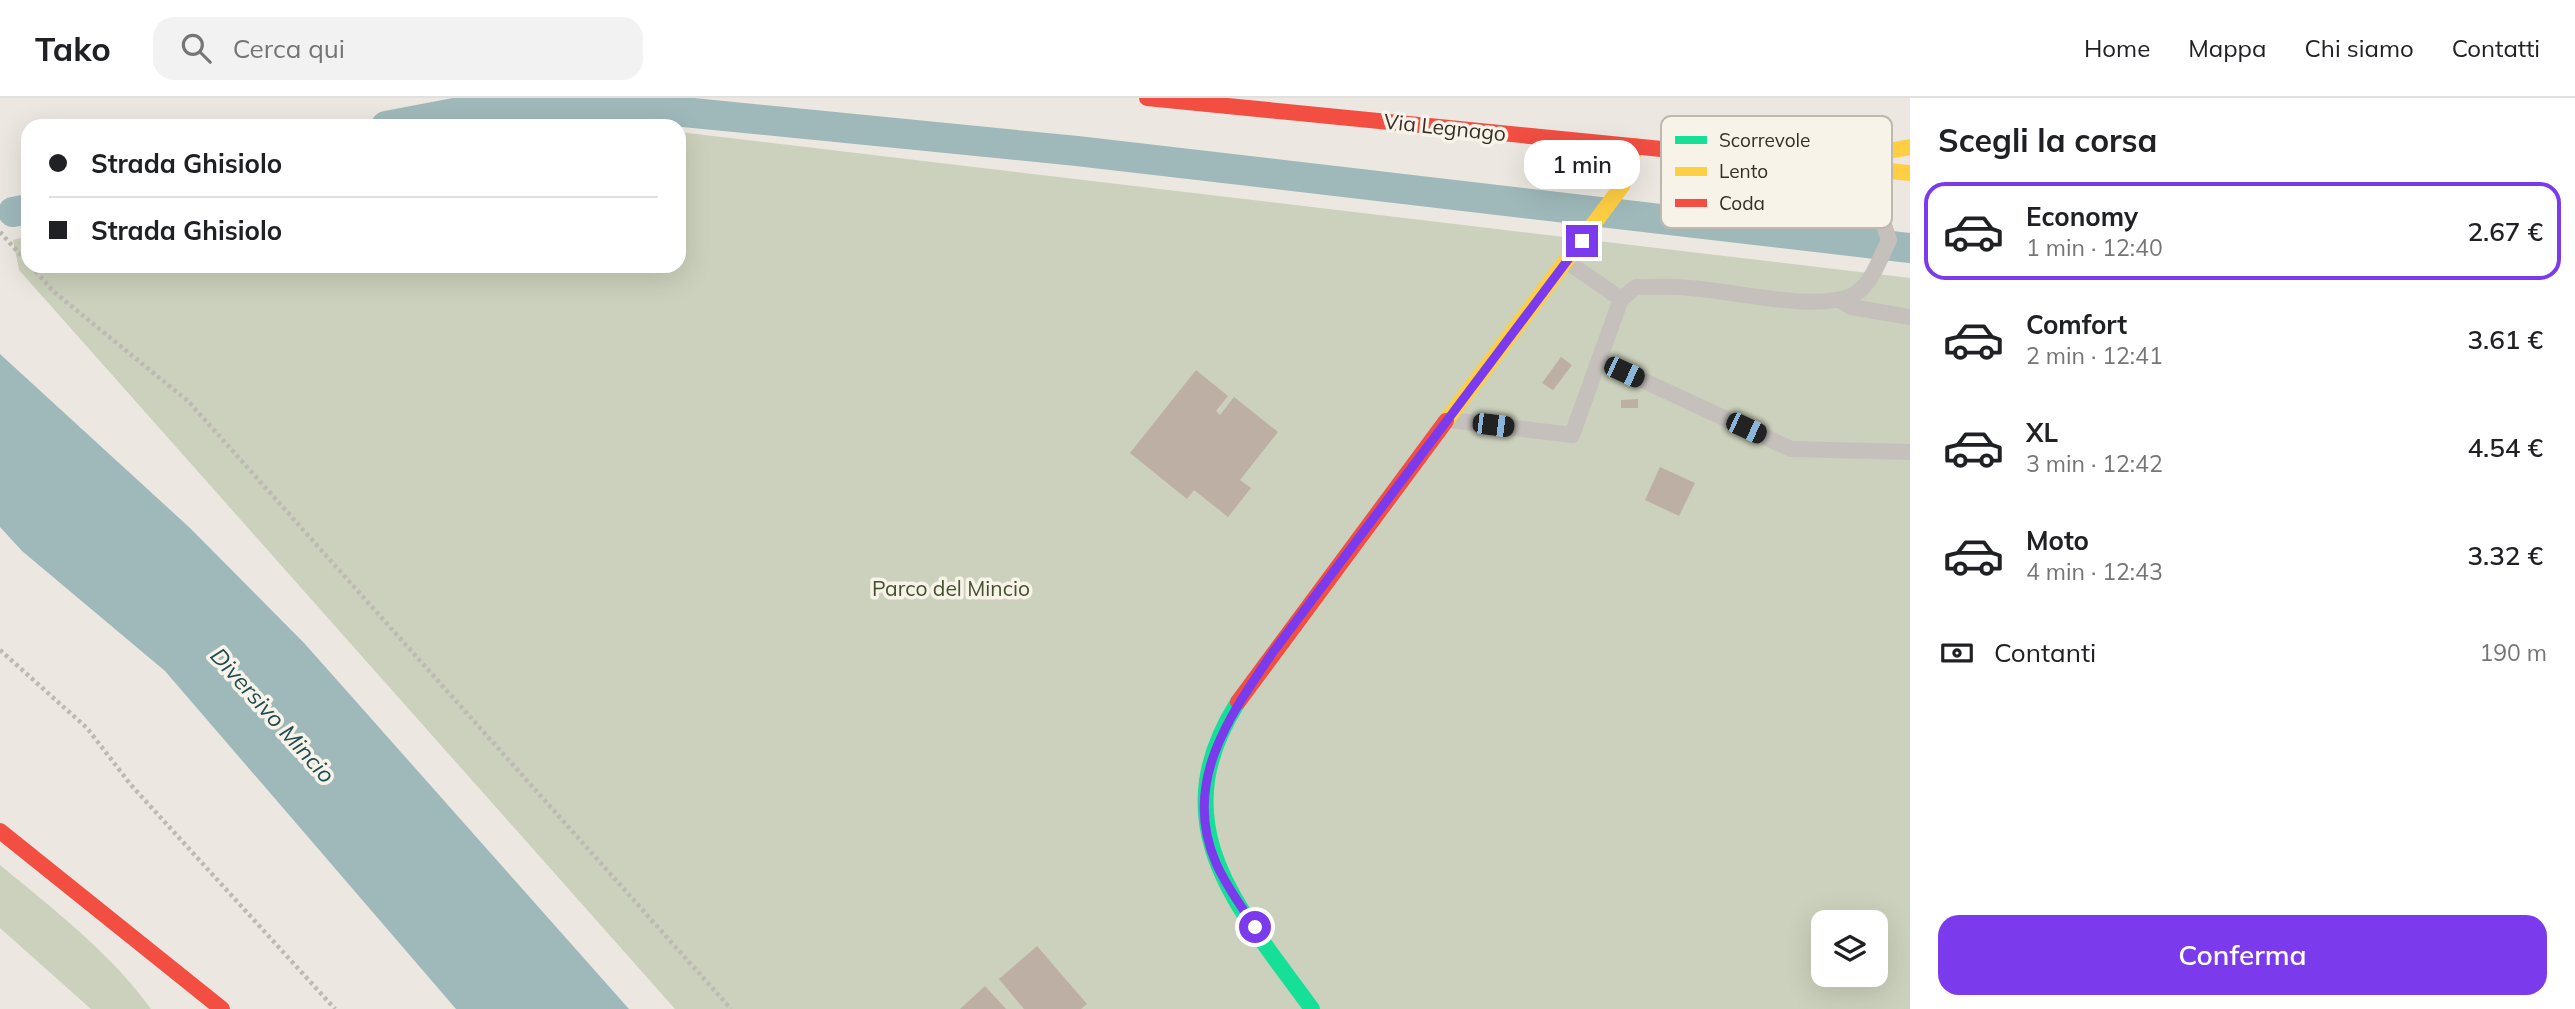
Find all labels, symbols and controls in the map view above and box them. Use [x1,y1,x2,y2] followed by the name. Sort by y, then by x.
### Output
[153,17,643,80] search box
[35,28,111,69] text: Tako
[177,29,215,67] icon: search
[233,32,345,65] text: Cerca qui
[2084,33,2150,63] text: Home
[2188,33,2266,63] text: Mappa
[2304,33,2414,63] text: Chi siamo
[2452,33,2540,63] text: Contatti
[1383,108,1507,146] street label: Via Legnago
[1661,116,1892,228] legend
[1938,120,2157,160] text: Scegli la corsa
[1719,128,1810,152] text: Scorrevole
[1524,139,1640,188] callout: 1 min
[91,147,282,180] text: Strada Ghisiolo
[1552,150,1612,179] text: 1 min
[1719,159,1768,183] text: Lento
[1719,191,1765,215] text: Coda
[1942,200,2005,263] icon: car
[2026,200,2138,233] text: Economy
[91,214,282,247] text: Strada Ghisiolo
[2467,215,2543,248] text: 2.67 €
[1566,225,1598,257] route end
[2026,233,2163,262] text: 1 min · 12:40
[1942,308,2005,371] icon: car
[2026,308,2127,341] text: Comfort
[2467,323,2543,356] text: 3.61 €
[2026,341,2163,370] text: 2 min · 12:41
[1601,354,1648,390] car
[1723,410,1770,446] car
[1471,412,1516,438] car
[1942,416,2005,479] icon: car
[2026,416,2058,449] text: XL
[2467,431,2543,464] text: 4.54 €
[2026,449,2163,478] text: 3 min · 12:42
[1942,524,2005,587] icon: car
[2026,524,2089,557] text: Moto
[2467,539,2543,572] text: 3.32 €
[2026,557,2163,586] text: 4 min · 12:43
[872,575,1030,601] park label: Parco del Mincio
[1938,634,1976,672] icon: cash
[1994,636,2096,669] text: Contanti
[2479,638,2547,667] text: 190 m
[205,641,341,789] water label: Diversivo Mincio
[1811,910,1888,987] map controls
[1811,910,1888,987] button: layers
[1239,911,1271,943] route start
[1938,915,2547,995] button: Conferma

